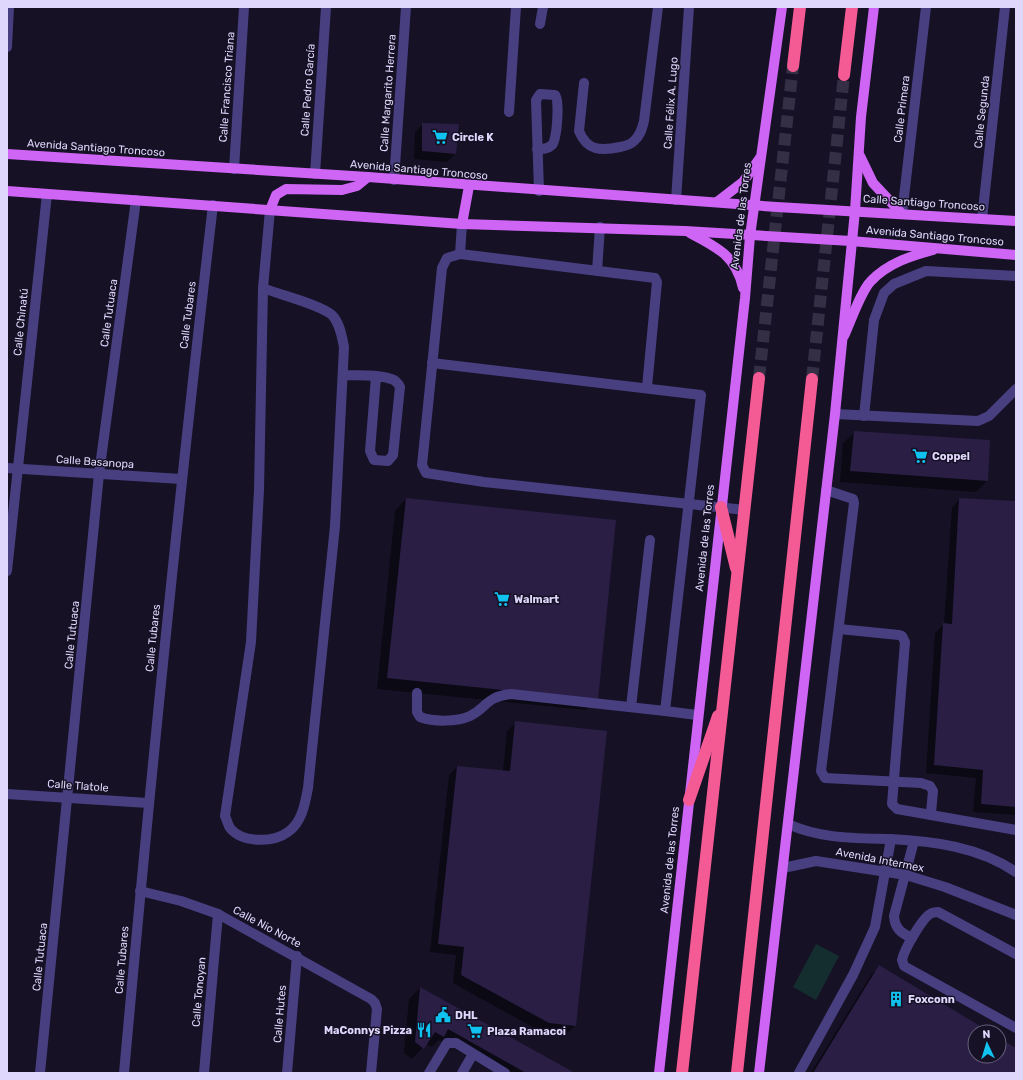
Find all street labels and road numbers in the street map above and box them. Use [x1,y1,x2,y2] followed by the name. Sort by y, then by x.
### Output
[217,31,237,143] street label: Calle Francisco Triana
[377,34,399,152] street label: Calle Margarito Herrera
[298,43,318,137] street label: Calle Pedro García
[661,57,681,149] street label: Calle Félix A. Lugo
[891,75,913,143] street label: Calle Primera
[972,75,992,149] street label: Calle Segunda
[27,137,165,159] street label: Avenida Santiago Troncoso
[350,157,488,183] street label: Avenida Santiago Troncoso
[728,161,754,270] street label: Avenida de las Torres
[863,192,985,214] street label: Calle Santiago Troncoso
[866,223,1004,249] street label: Avenida Santiago Troncoso
[98,278,120,348] street label: Calle Tutuaca
[177,280,199,349] street label: Calle Tubares
[11,288,31,356] street label: Calle Chinatú
[55,453,135,471] street label: Calle Basanopa
[693,483,717,592] street label: Avenida de las Torres
[62,600,82,670] street label: Calle Tutuaca
[143,603,163,672] street label: Calle Tubares
[47,777,109,795] street label: Calle Tlatole
[658,805,682,914] street label: Avenida de las Torres
[835,845,925,875] street label: Avenida Intermex
[231,904,303,950] street label: Calle Nio Norte
[30,922,50,992] street label: Calle Tutuaca
[113,925,131,994] street label: Calle Tubares
[189,956,209,1028] street label: Calle Tonoyan
[271,984,289,1044] street label: Calle Hutes

